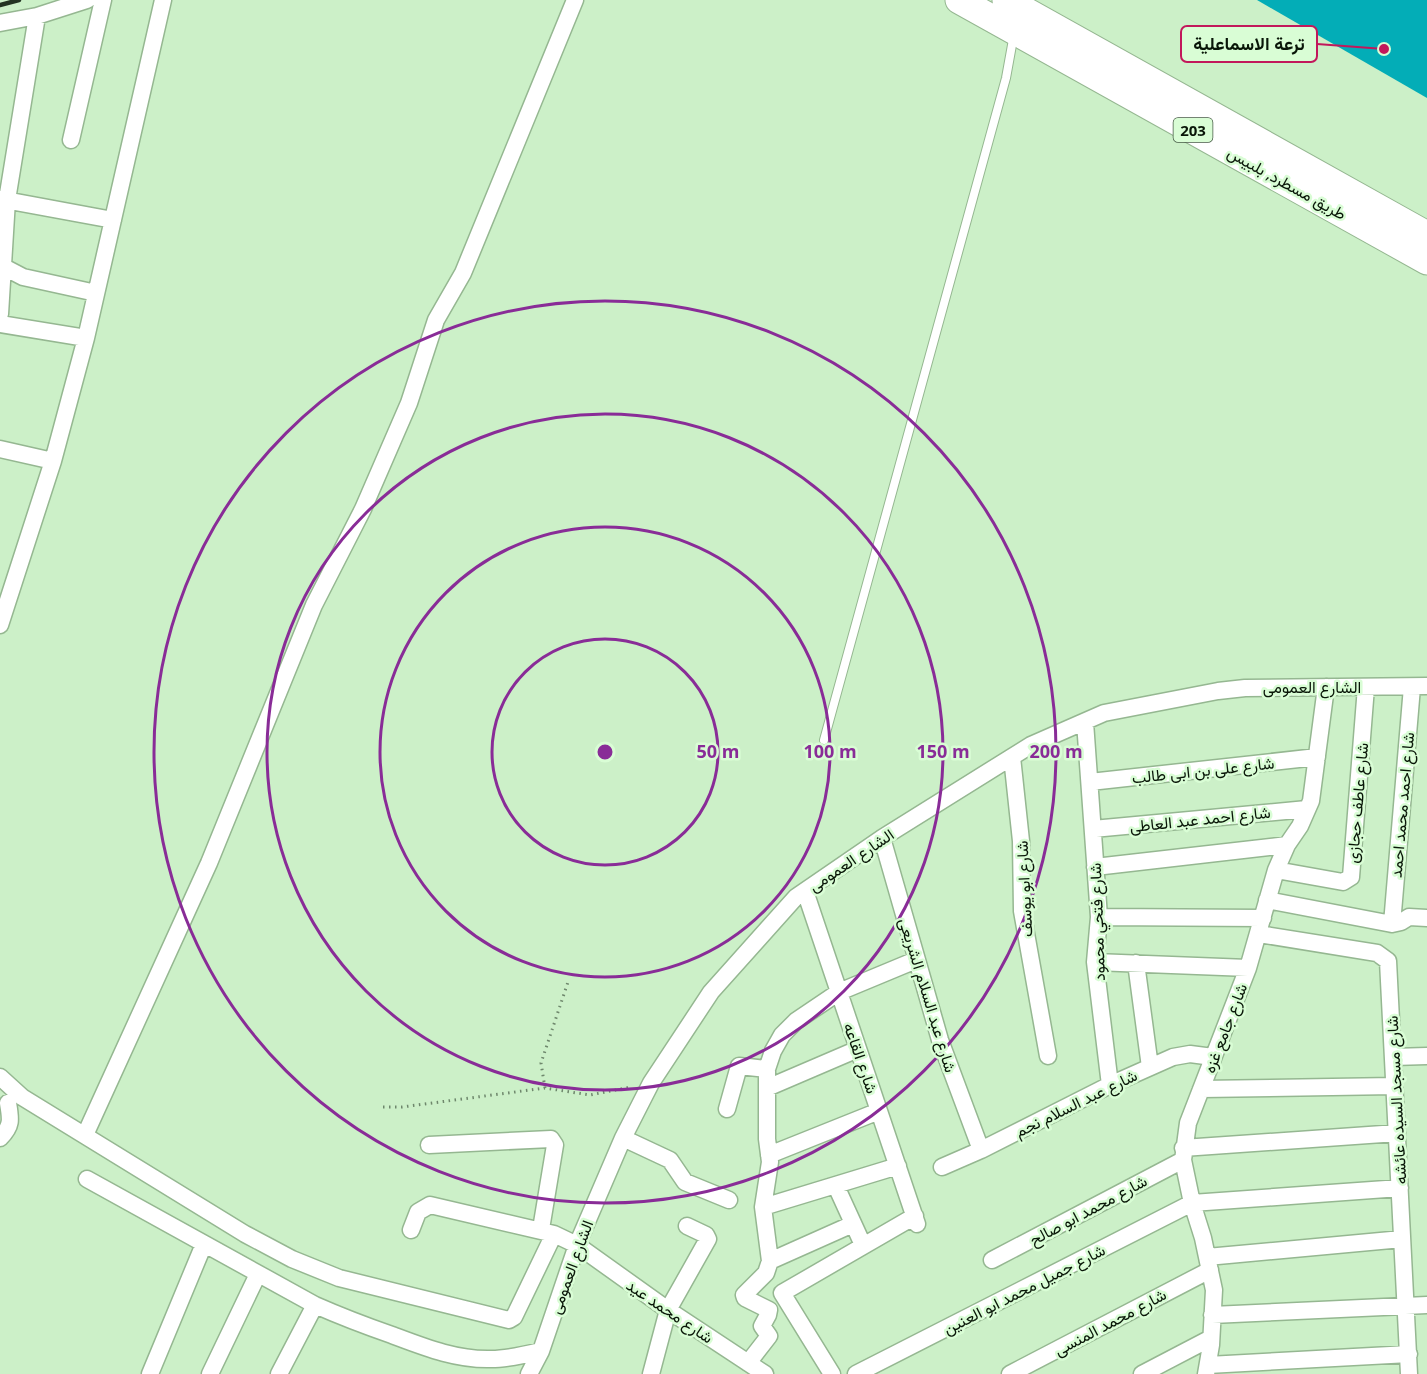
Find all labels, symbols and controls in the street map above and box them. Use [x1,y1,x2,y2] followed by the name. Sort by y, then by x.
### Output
[1181,26,1317,62] callout: ترعة الاسماعلية
[1193,31,1305,55] text: ترعة الاسماعلية
[1174,118,1212,142] road number: 203
[1224,141,1350,225] street label: طريق مسطرد, بلبيس
[1263,676,1361,699] street label: الشارع العمومى
[1385,731,1420,879] street label: شارع احمد محمد احمد
[697,739,739,763] text: 50 m
[803,739,857,763] text: 100 m
[916,739,970,763] text: 150 m
[1029,739,1083,763] text: 200 m
[595,742,615,762] centre of rings
[1341,742,1374,864] street label: شارع عاطف حجازى
[1131,752,1275,789] street label: شارع على بن ابى طالب
[1128,801,1272,838] street label: شارع احمد عبد العاطى
[804,823,899,898] street label: الشارع العمومى
[1010,840,1039,938] street label: شارع ابو يوسف
[1084,862,1113,981] street label: شارع فتحي محمود
[893,915,962,1075] street label: شارع عبد السلام الشريعى
[1198,980,1253,1076] street label: شارع جامع غزه
[1381,1015,1412,1185] street label: شارع مسجد السيده عائشه
[838,1020,883,1097] street label: شارع القاعه
[1011,1064,1141,1143] street label: شارع عبد السلام نجم
[1025,1170,1151,1251] street label: شارع محمد ابو صالح
[544,1217,599,1317] street label: الشارع العمومى
[939,1239,1109,1340] street label: شارع جميل محمد ابو العنين
[622,1274,718,1349] street label: شارع محمد عيد
[1050,1283,1171,1362] street label: شارع محمد المنسى

